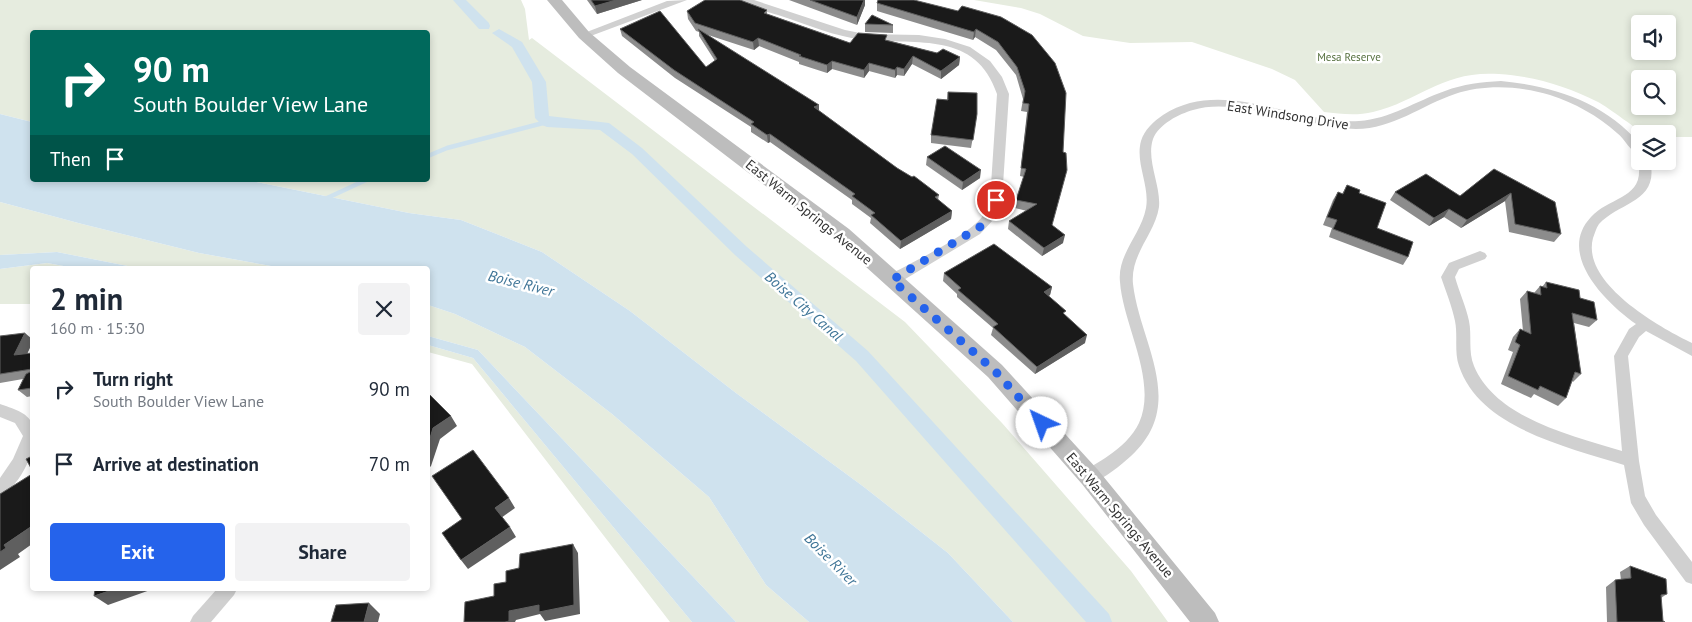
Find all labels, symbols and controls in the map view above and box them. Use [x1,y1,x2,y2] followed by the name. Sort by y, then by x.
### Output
[1631,15,1676,170] map controls
[1631,15,1676,60] button: sound
[133,46,210,92] text: 90 m
[50,50,115,115] icon: right
[1317,50,1381,64] park label: Mesa Reserve
[1631,70,1676,115] button: search
[133,90,368,118] text: South Boulder View Lane
[1226,97,1350,133] street label: East Windsong Drive
[1631,125,1676,170] button: layers
[101,145,129,173] icon: arrive
[50,147,91,171] text: Then
[742,155,876,269] street label: East Warm Springs Avenue
[975,179,1017,221] pin
[982,186,1010,214] icon: arrive
[486,266,557,301] water label: Boise River
[761,267,847,345] water label: Boise City Canal
[50,279,123,318] text: 2 min
[358,283,410,335] button: close
[50,318,145,338] text: 160 m · 15:30
[93,367,173,391] text: Turn right
[50,375,78,403] icon: right
[369,377,410,401] text: 90 m
[93,391,264,411] text: South Boulder View Lane
[1015,396,1067,448] position arrow
[1062,449,1178,581] street label: East Warm Springs Avenue
[50,450,78,478] icon: arrive
[93,452,259,476] text: Arrive at destination
[369,452,410,476] text: 70 m
[50,523,225,581] button: Exit
[235,523,410,581] button: Share
[801,529,862,590] water label: Boise River

